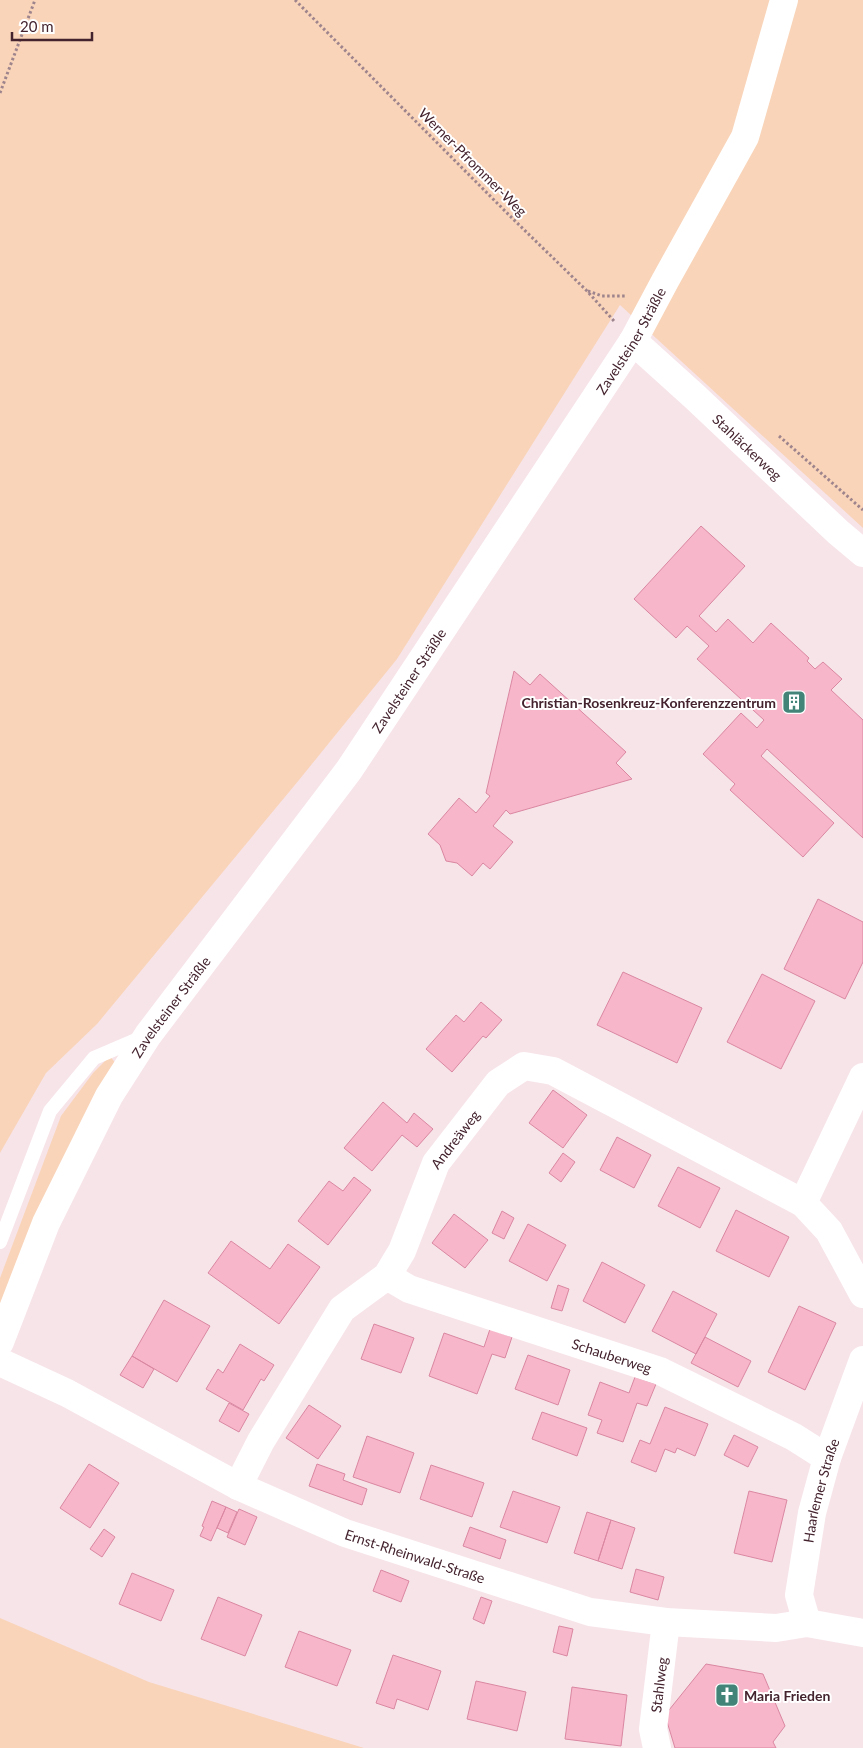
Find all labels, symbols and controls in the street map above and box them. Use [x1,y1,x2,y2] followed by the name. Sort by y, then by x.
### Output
[12,10,92,42] scale bar
[20,17,54,35] text: 20 m
[415,104,531,220] street label: Werner-Pfrommer-Weg
[592,284,669,397] street label: Zavelsteiner Sträßle
[710,410,786,483] street label: Stahläckerweg
[368,625,449,736] street label: Zavelsteiner Sträßle
[781,689,807,715] building icon: Christian-Rosenkreuz-Konferenzzentrum
[521,694,776,711] place label: Christian-Rosenkreuz-Konferenzzentrum
[128,953,213,1060] street label: Zavelsteiner Sträßle
[426,1106,483,1172] street label: Andreäweg
[570,1334,654,1376] street label: Schauberweg
[799,1436,842,1544] street label: Haarlemer Straße
[343,1525,487,1586] street label: Ernst-Rheinwald-Straße
[647,1656,670,1714] street label: Stahlweg
[714,1682,740,1708] church icon: Maria Frieden
[744,1687,830,1704] place label: Maria Frieden

